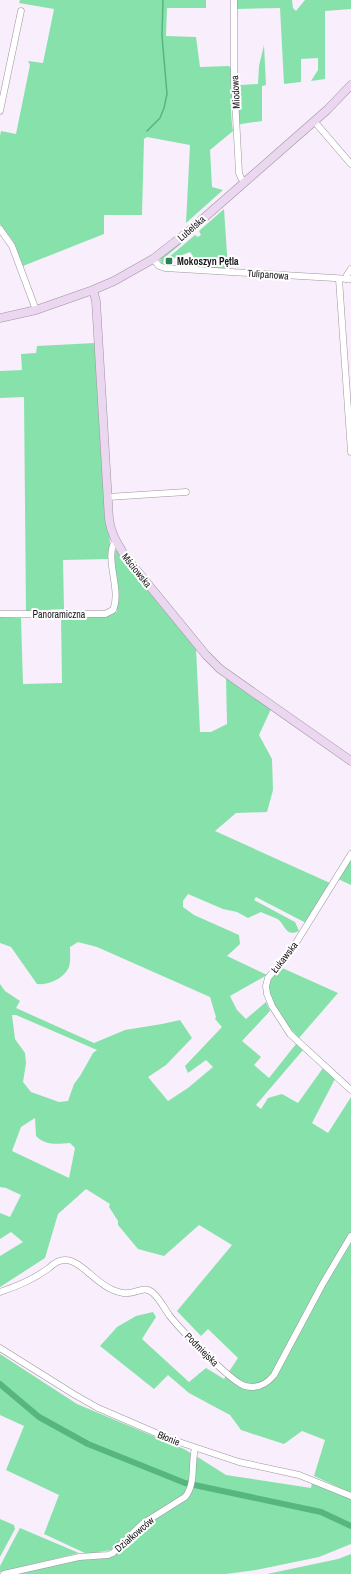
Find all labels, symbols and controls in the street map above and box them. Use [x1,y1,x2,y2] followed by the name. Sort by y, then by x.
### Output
[228,75,243,109] street label: Miodowa
[175,212,208,244] street label: Lubelska
[177,255,239,268] place label: Mokoszyn Pętla
[164,256,174,266] marker: Mokoszyn Pętla
[247,267,290,282] street label: Tulipanowa
[119,550,155,590] street label: Mściowska
[33,608,86,621] street label: Panoramiczna
[268,939,301,976] street label: Łukawska
[182,1330,222,1369] street label: Podmiejska
[156,1428,182,1449] street label: Błonie
[112,1514,157,1555] street label: Działkowców

